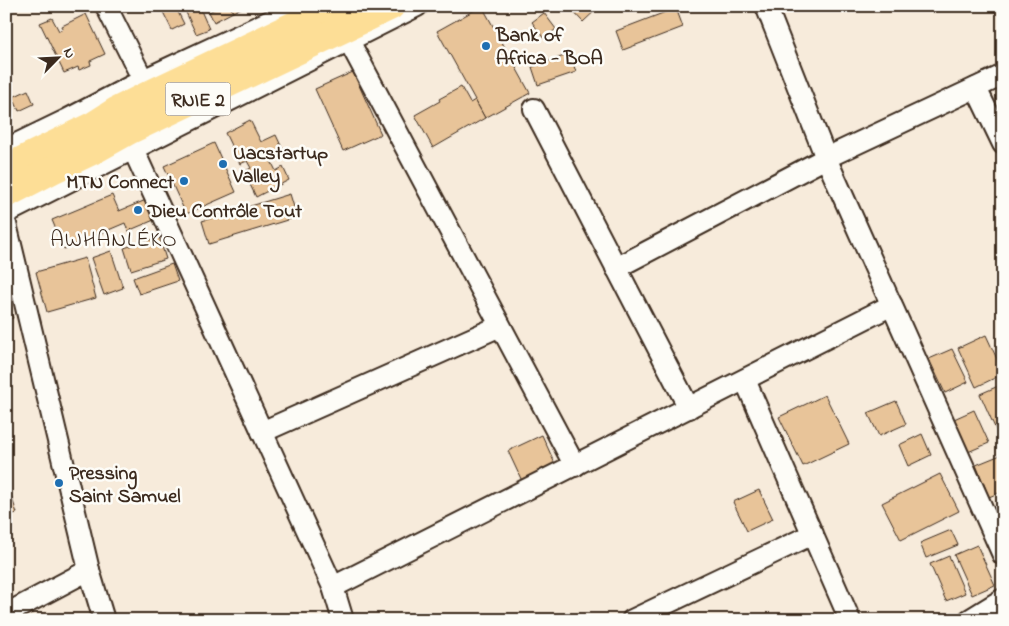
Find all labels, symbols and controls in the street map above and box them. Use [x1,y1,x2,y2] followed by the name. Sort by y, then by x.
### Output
[495,22,603,74] place label: Bank of Africa - BOA
[32,32,82,82] north arrow
[480,40,492,52] marker: Bank of Africa - BOA
[57,45,80,62] text: N
[166,82,230,116] road number: RNIE 2
[232,140,328,193] place label: Uacstartup Valley
[217,158,229,170] marker: Uacstartup Valley
[66,169,174,198] place label: MTN Connect
[178,175,190,187] marker: MTN Connect
[147,198,302,227] place label: Dieu Contrôle Tout
[132,204,144,216] marker: Dieu Contrôle Tout
[50,225,178,257] district label: AWHANLÉKO
[69,460,181,512] place label: Pressing Saint Samuel
[53,477,65,489] marker: Pressing Saint Samuel

